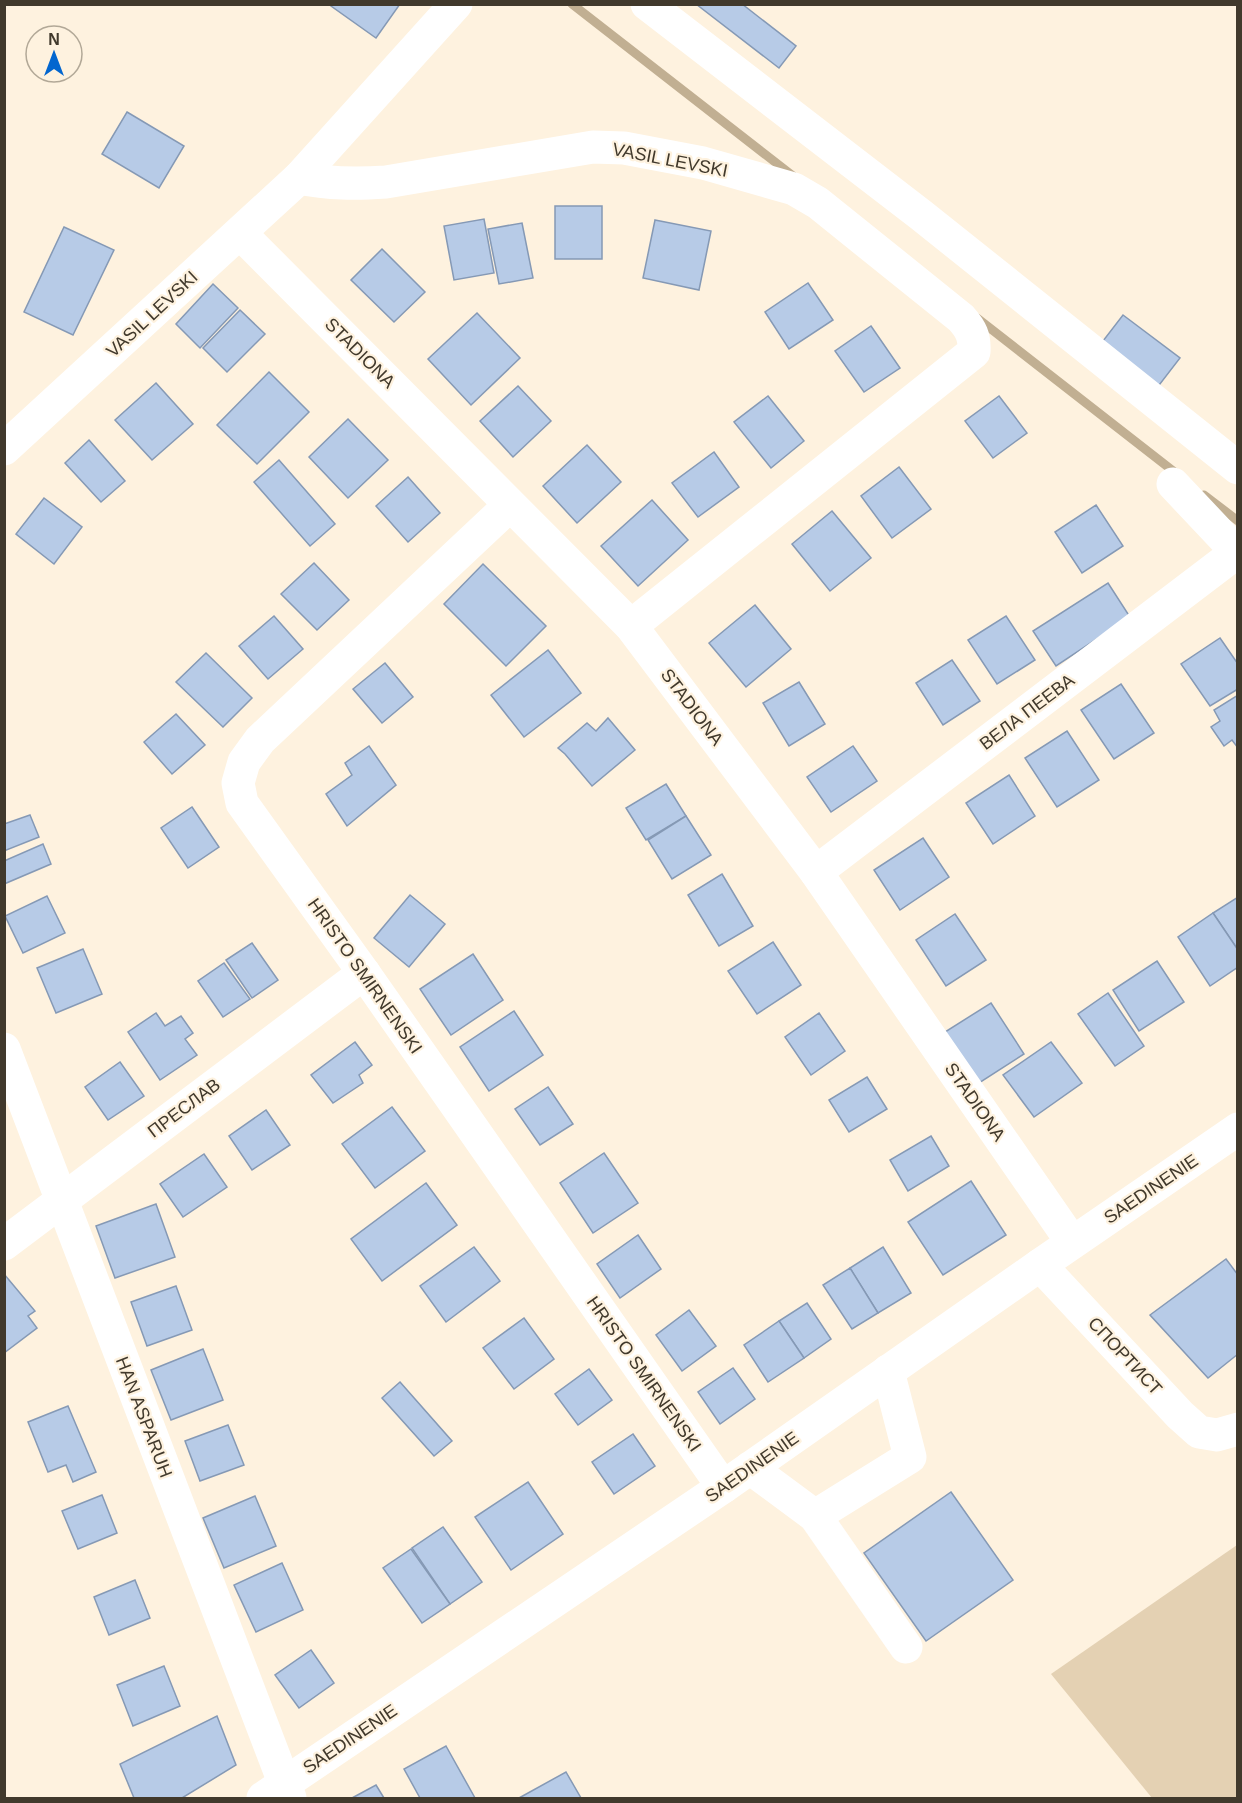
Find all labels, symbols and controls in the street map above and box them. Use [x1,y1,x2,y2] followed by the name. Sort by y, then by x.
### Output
[24,24,84,84] north arrow
[48,31,60,48] text: N
[611,139,729,181] street label: VASIL LEVSKI
[102,267,202,361] street label: VASIL LEVSKI
[321,314,399,392] street label: STADIONA
[657,665,727,749] street label: STADIONA
[976,670,1078,754] street label: ВЕЛА ПЕЕВА
[304,895,426,1057] street label: HRISTO SMIRNENSKI
[941,1059,1009,1145] street label: STADIONA
[144,1074,224,1142] street label: ПРЕСЛАВ
[1100,1150,1202,1228] street label: SAEDINENIE
[583,1293,705,1455] street label: HRISTO SMIRNENSKI
[1084,1313,1166,1399] street label: СПОРТИСТ
[112,1354,176,1480] street label: HAN ASPARUH
[702,1428,802,1506] street label: SAEDINENIE
[299,1700,401,1778] street label: SAEDINENIE

